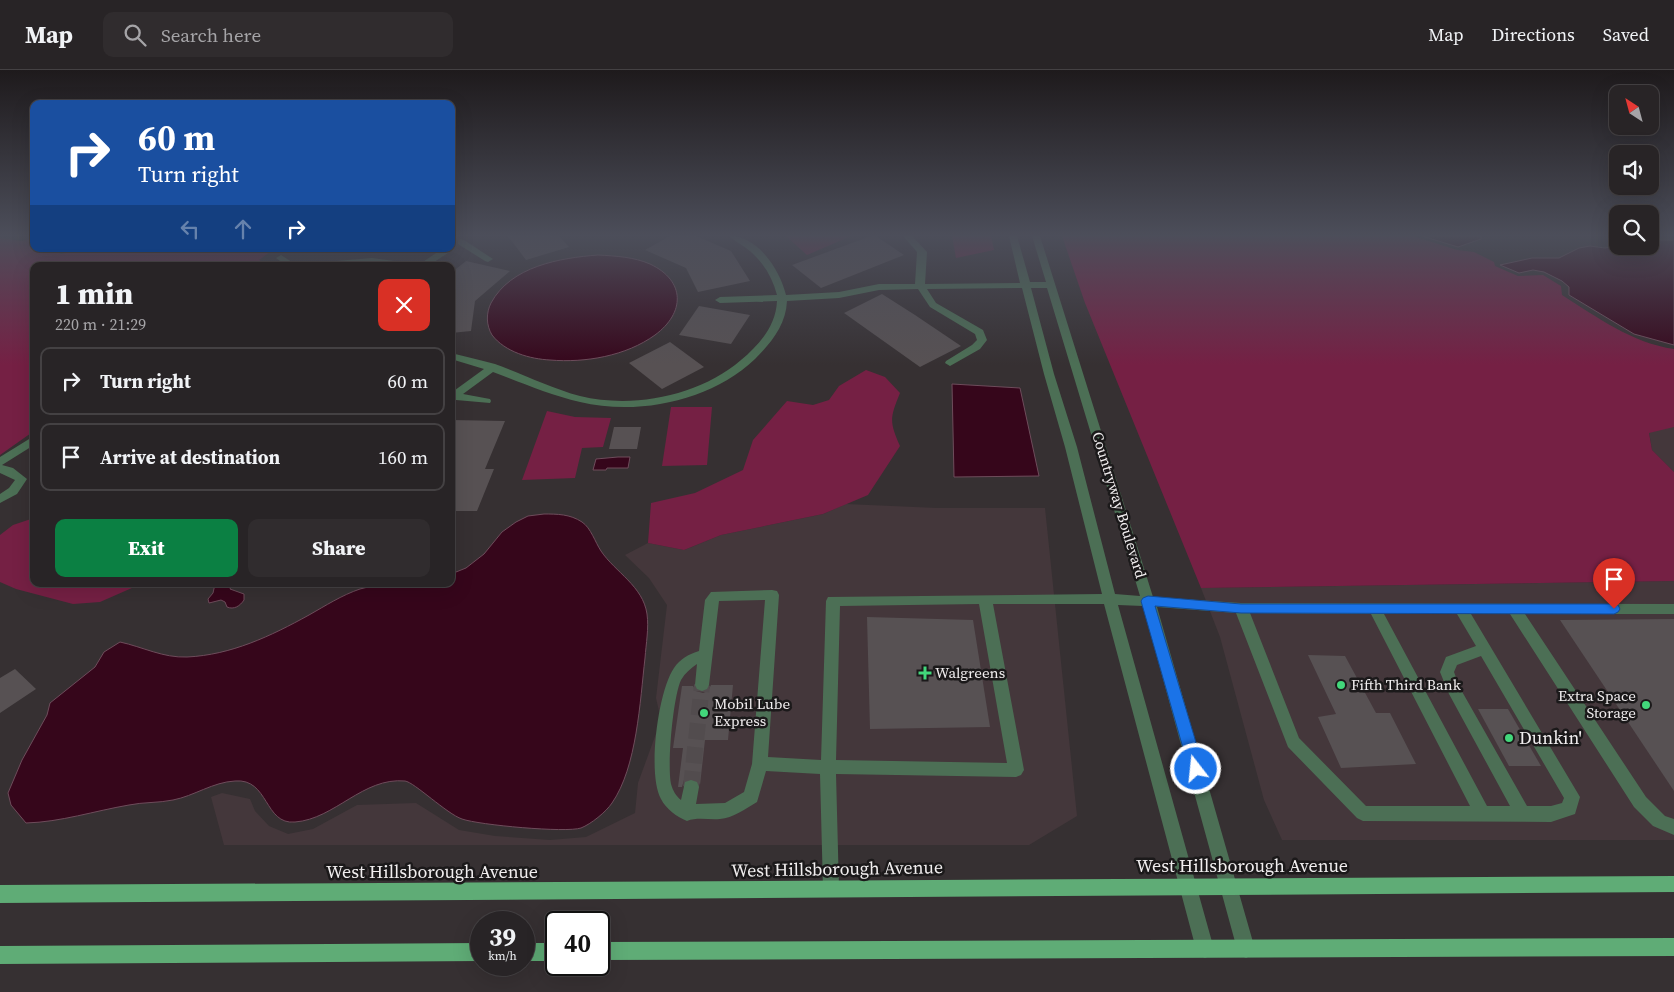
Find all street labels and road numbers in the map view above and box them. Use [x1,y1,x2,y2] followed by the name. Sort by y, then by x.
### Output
[1087,429,1152,581] street label: Countryway Boulevard
[1136,853,1348,878] street label: West Hillsborough Avenue
[731,854,943,883] street label: West Hillsborough Avenue
[326,859,538,884] street label: West Hillsborough Avenue

